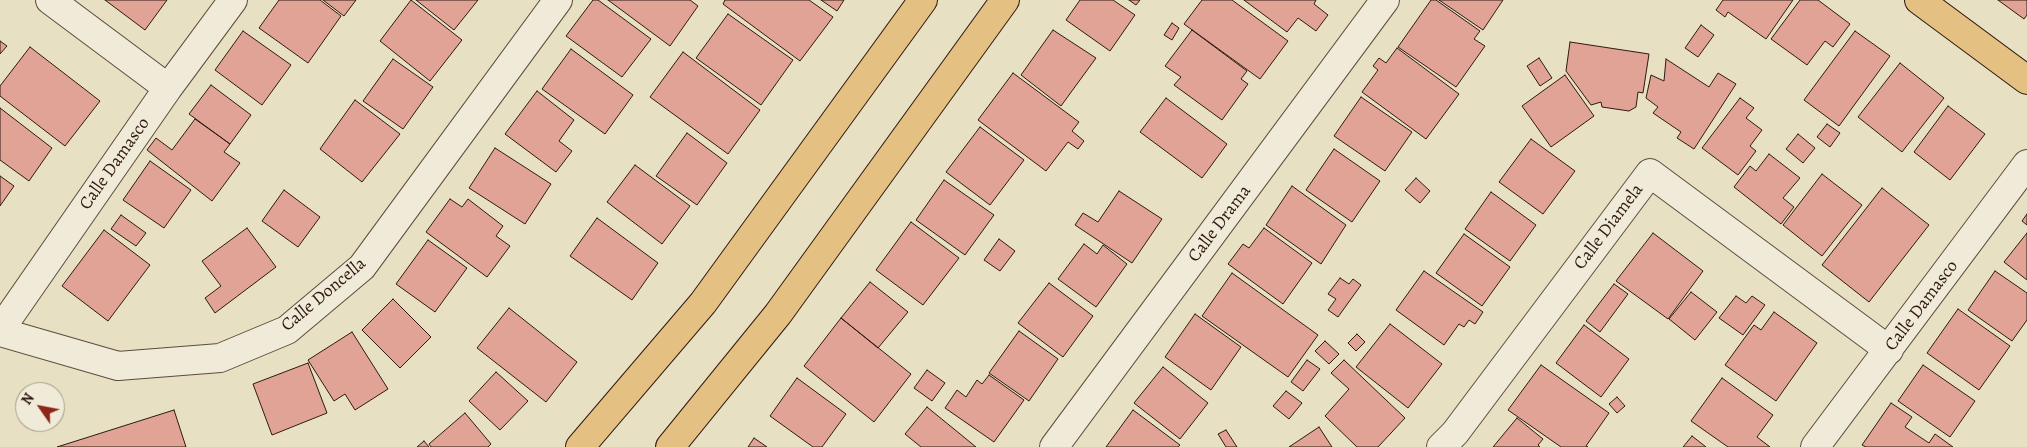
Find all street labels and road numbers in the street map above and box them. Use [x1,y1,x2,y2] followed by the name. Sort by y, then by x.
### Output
[75,114,155,214] street label: Calle Damasco
[1570,180,1648,274] street label: Calle Diamela
[1184,181,1256,267] street label: Calle Drama
[277,253,371,337] street label: Calle Doncella
[1881,256,1963,356] street label: Calle Damasco

